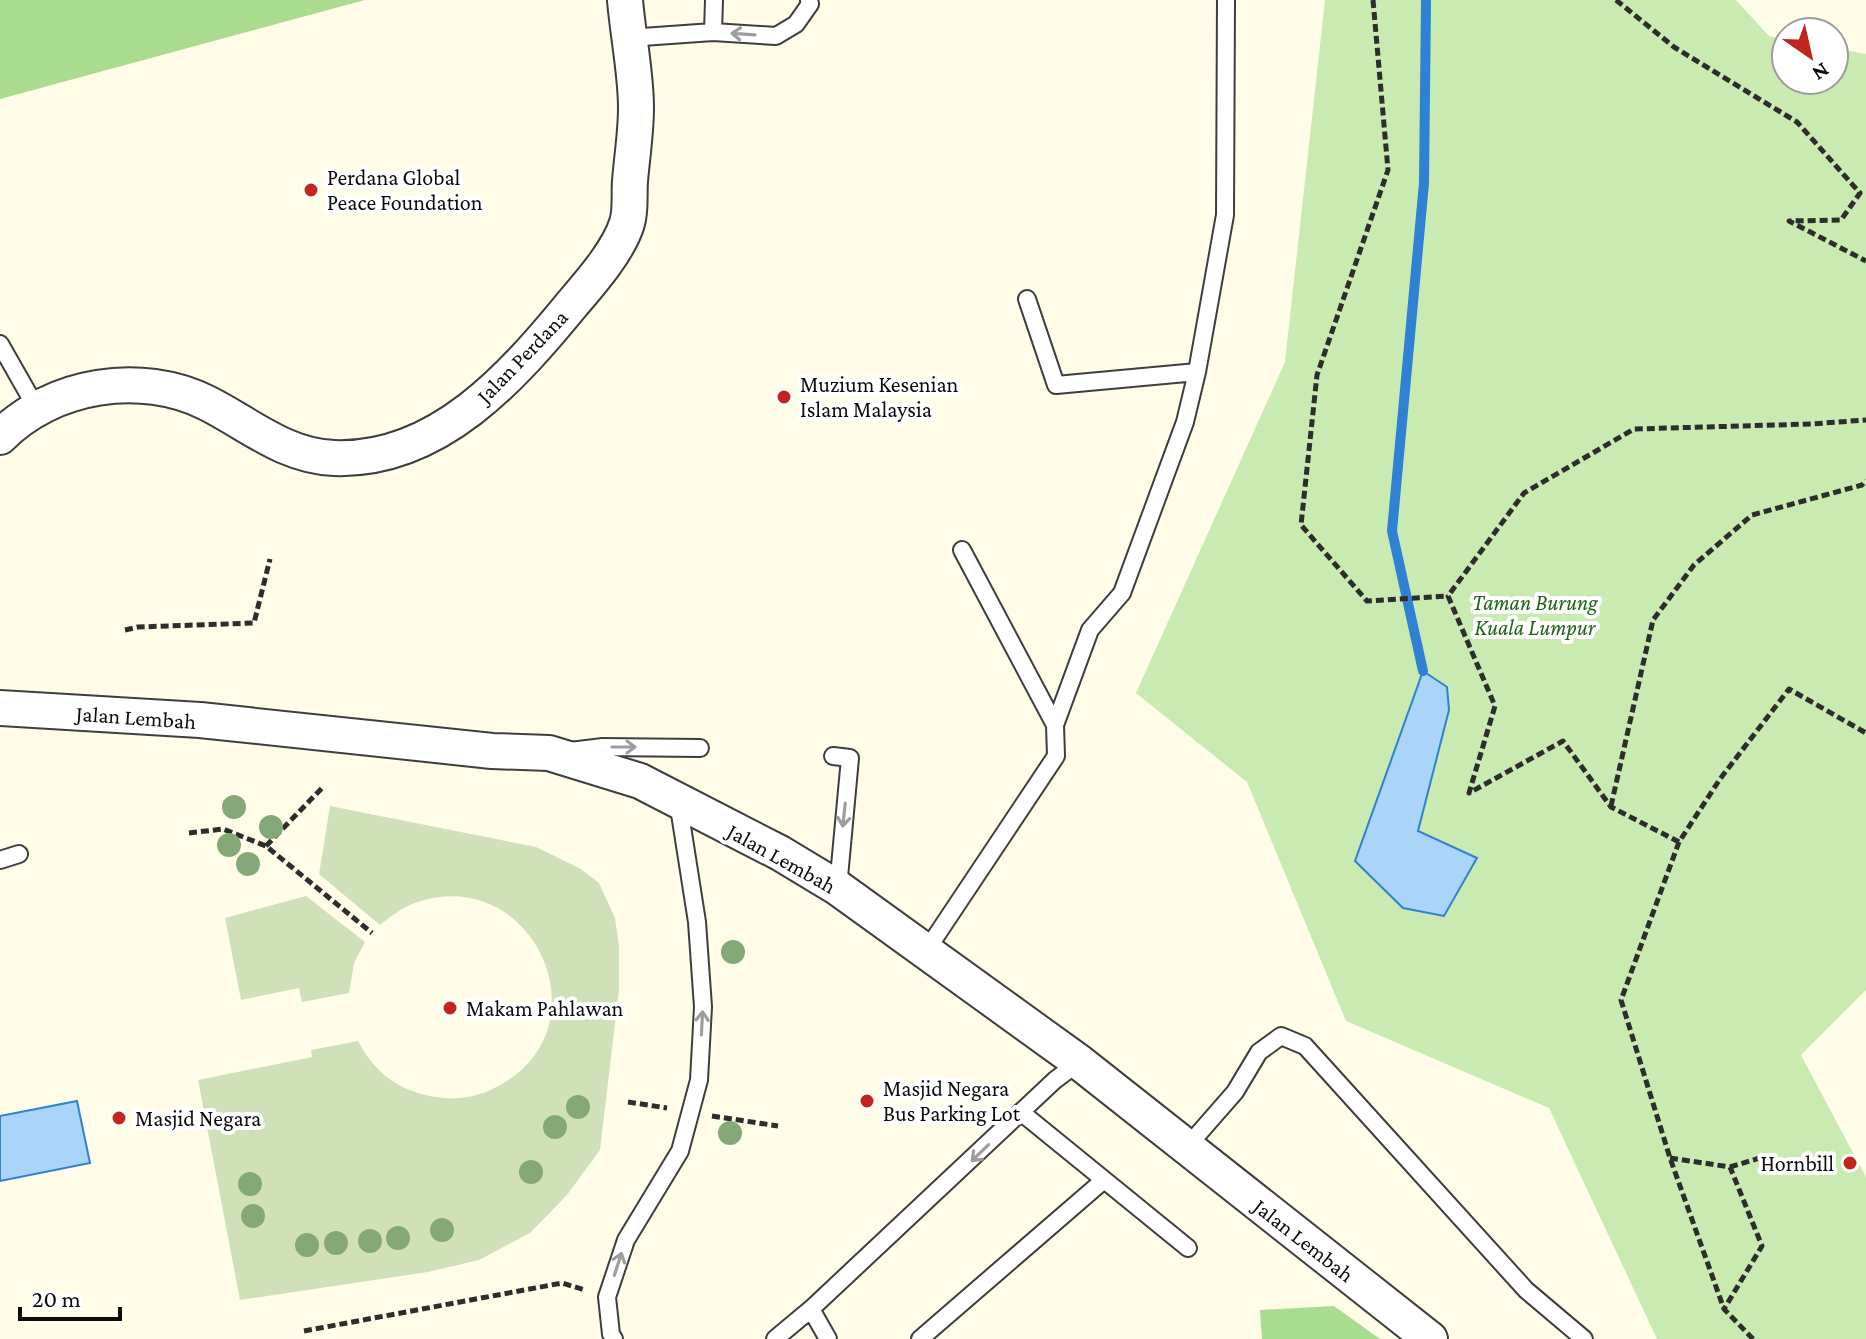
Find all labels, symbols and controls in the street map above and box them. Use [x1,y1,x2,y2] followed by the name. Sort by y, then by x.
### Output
[1770,16,1850,96] north arrow
[730,26,757,41] one-way arrow
[1808,58,1834,87] text: N
[327,165,483,215] place label: Perdana Global Peace Foundation
[302,181,320,199] marker: Perdana Global Peace Foundation
[470,305,573,410] street label: Jalan Perdana
[800,372,959,422] place label: Muzium Kesenian Islam Malaysia
[775,388,793,406] marker: Muzium Kesenian Islam Malaysia
[1472,590,1599,640] park label: Taman Burung Kuala Lumpur
[73,701,197,734] street label: Jalan Lembah
[610,739,637,755] one-way arrow
[836,801,851,828] one-way arrow
[721,817,841,899] street label: Jalan Lembah
[466,996,624,1021] place label: Makam Pahlawan
[441,999,459,1017] marker: Makam Pahlawan
[695,1010,710,1037] one-way arrow
[883,1076,1021,1126] place label: Masjid Negara Bus Parking Lot
[858,1092,876,1110] marker: Masjid Negara Bus Parking Lot
[135,1106,261,1131] place label: Masjid Negara
[110,1109,128,1127] marker: Masjid Negara
[970,1143,990,1162] one-way arrow
[1760,1151,1834,1176] place label: Hornbill
[1841,1154,1859,1172] marker: Hornbill
[1247,1192,1359,1287] street label: Jalan Lembah
[612,1252,626,1277] one-way arrow
[20,1271,120,1321] scale bar
[32,1285,81,1312] text: 20 m

